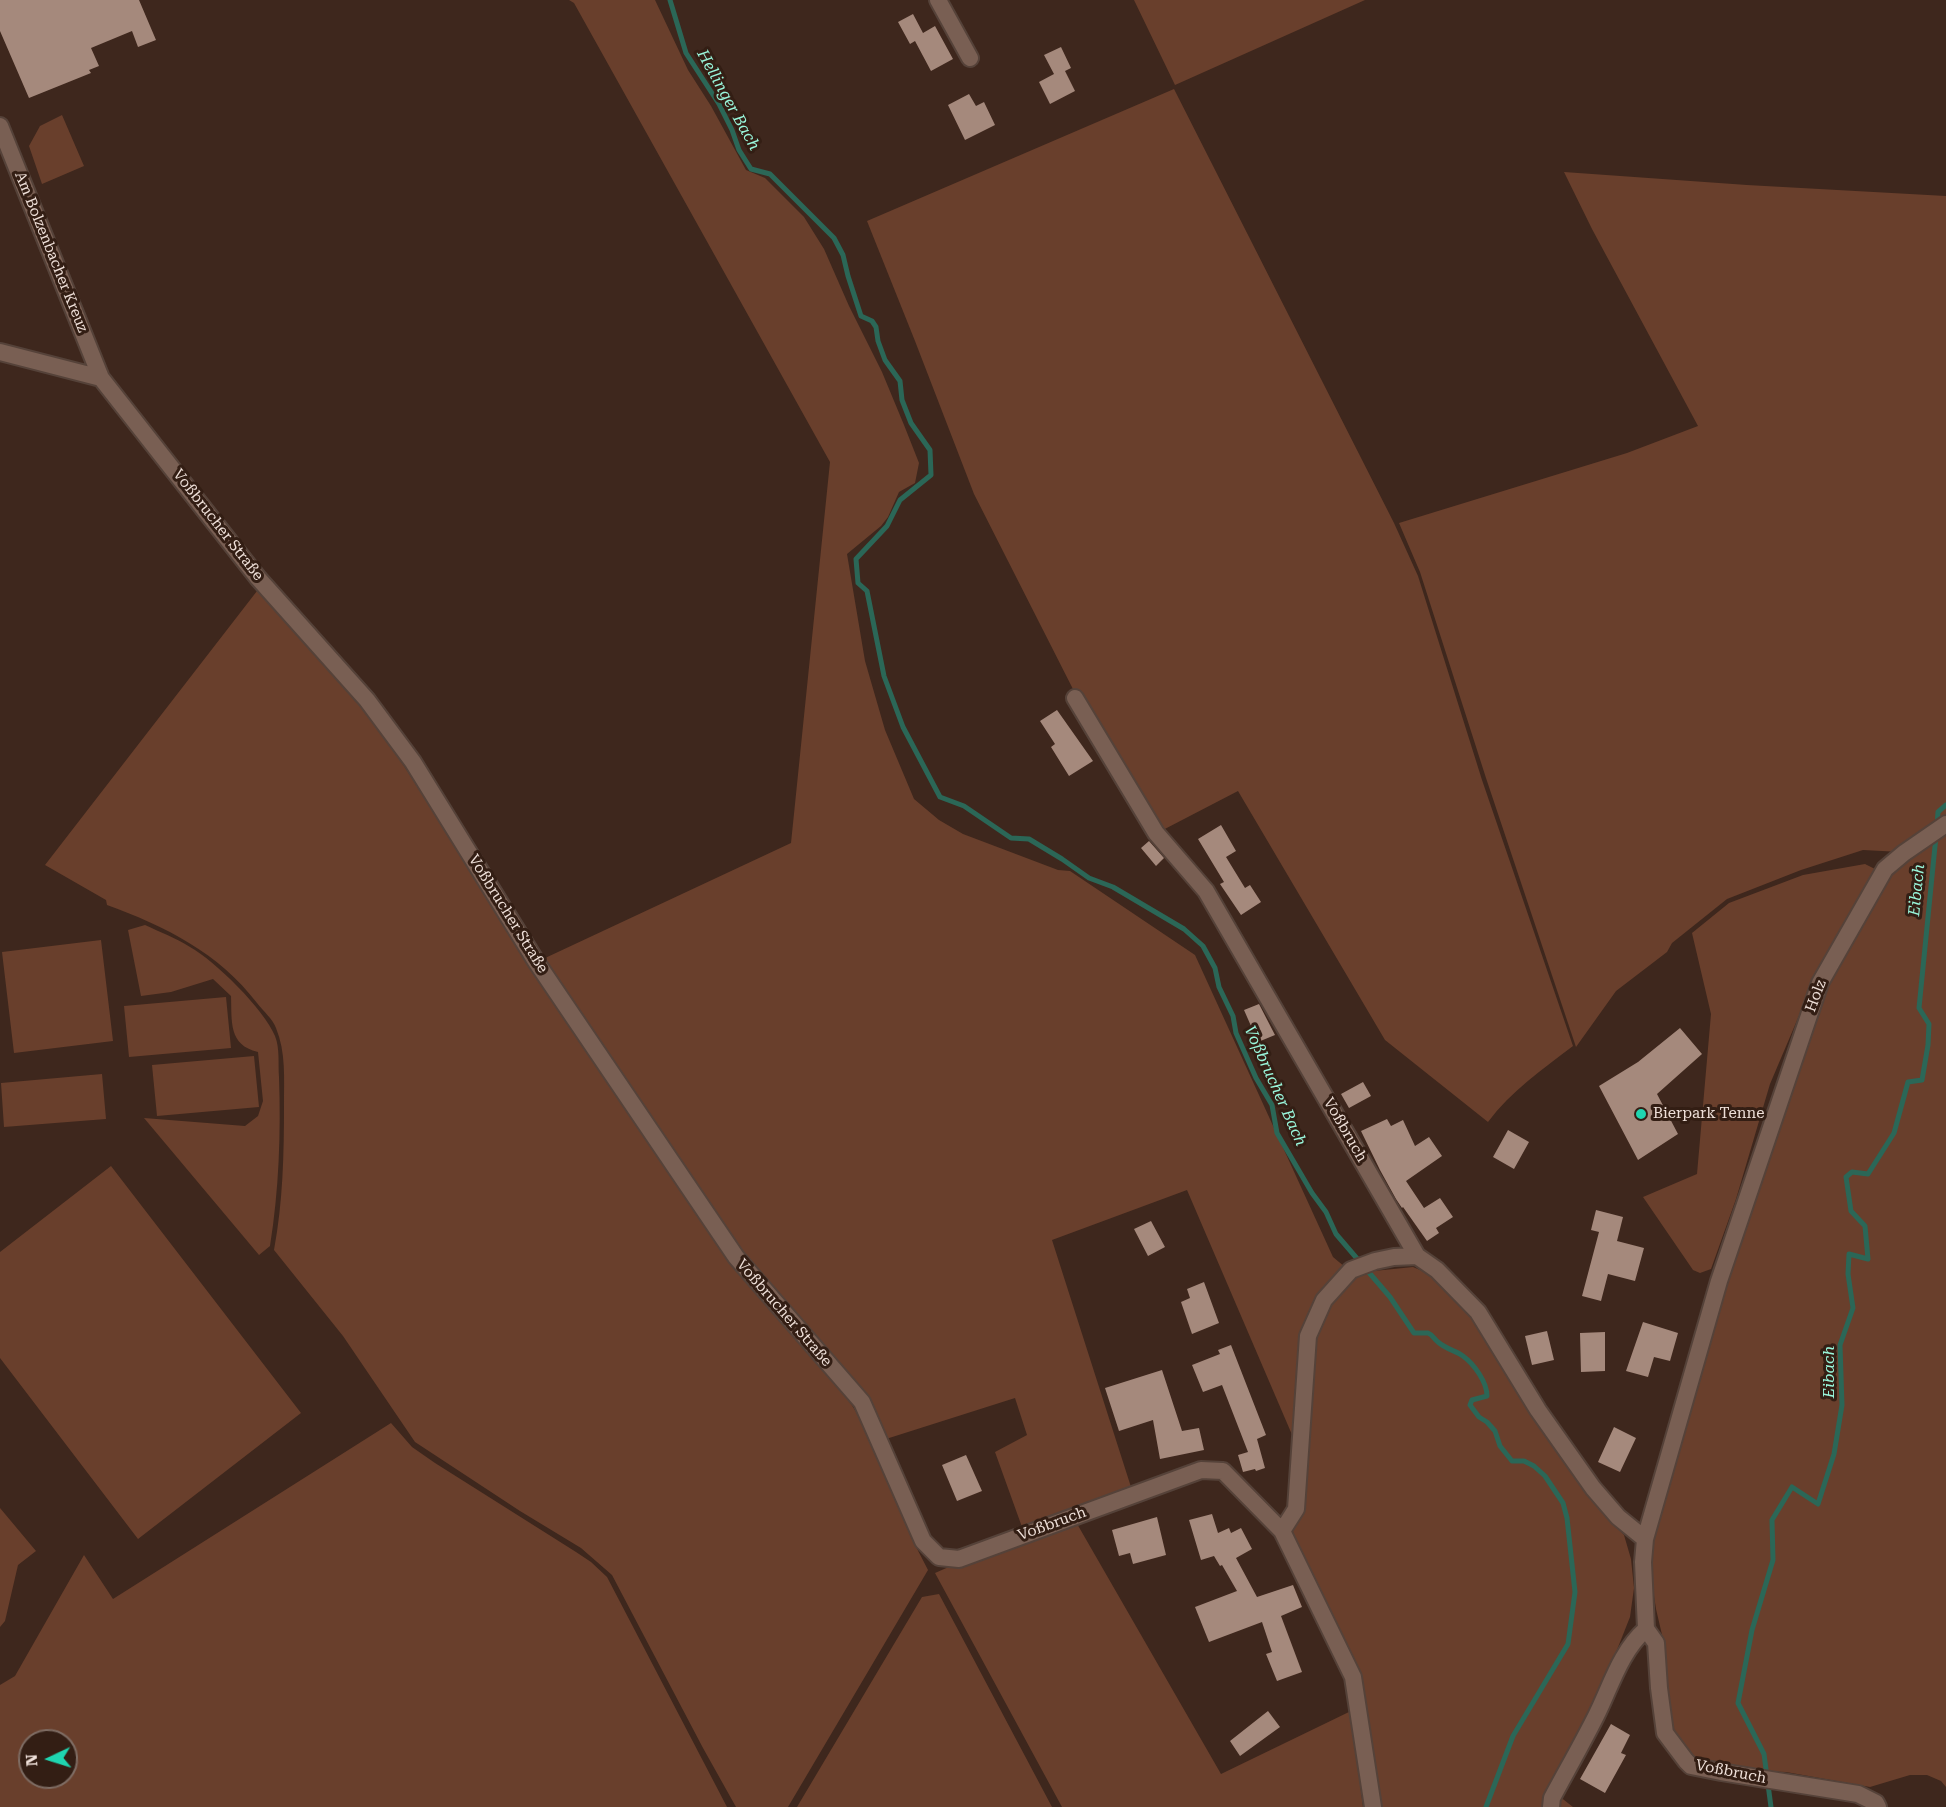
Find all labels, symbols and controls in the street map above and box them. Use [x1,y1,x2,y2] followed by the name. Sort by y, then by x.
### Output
[692,46,764,154] water label: Hellinger Bach
[10,169,92,335] street label: Am Bolzenbacher Kreuz
[169,466,267,584] street label: Voßbrucher Straße
[464,851,552,977] street label: Voßbrucher Straße
[1905,863,1929,917] water label: Eibach
[1802,977,1830,1015] street label: Holz
[1240,1023,1310,1149] water label: Voßbrucher Bach
[1319,1095,1371,1165] street label: Voßbruch
[1653,1105,1764,1123] place label: Bierpark Tenne
[1634,1107,1648,1121] marker: Bierpark Tenne
[733,1256,835,1370] street label: Voßbrucher Straße
[1819,1346,1839,1398] water label: Eibach
[1015,1503,1089,1545] street label: Voßbruch
[18,1729,78,1789] north arrow
[22,1753,41,1767] text: N
[1694,1756,1768,1788] street label: Voßbruch

